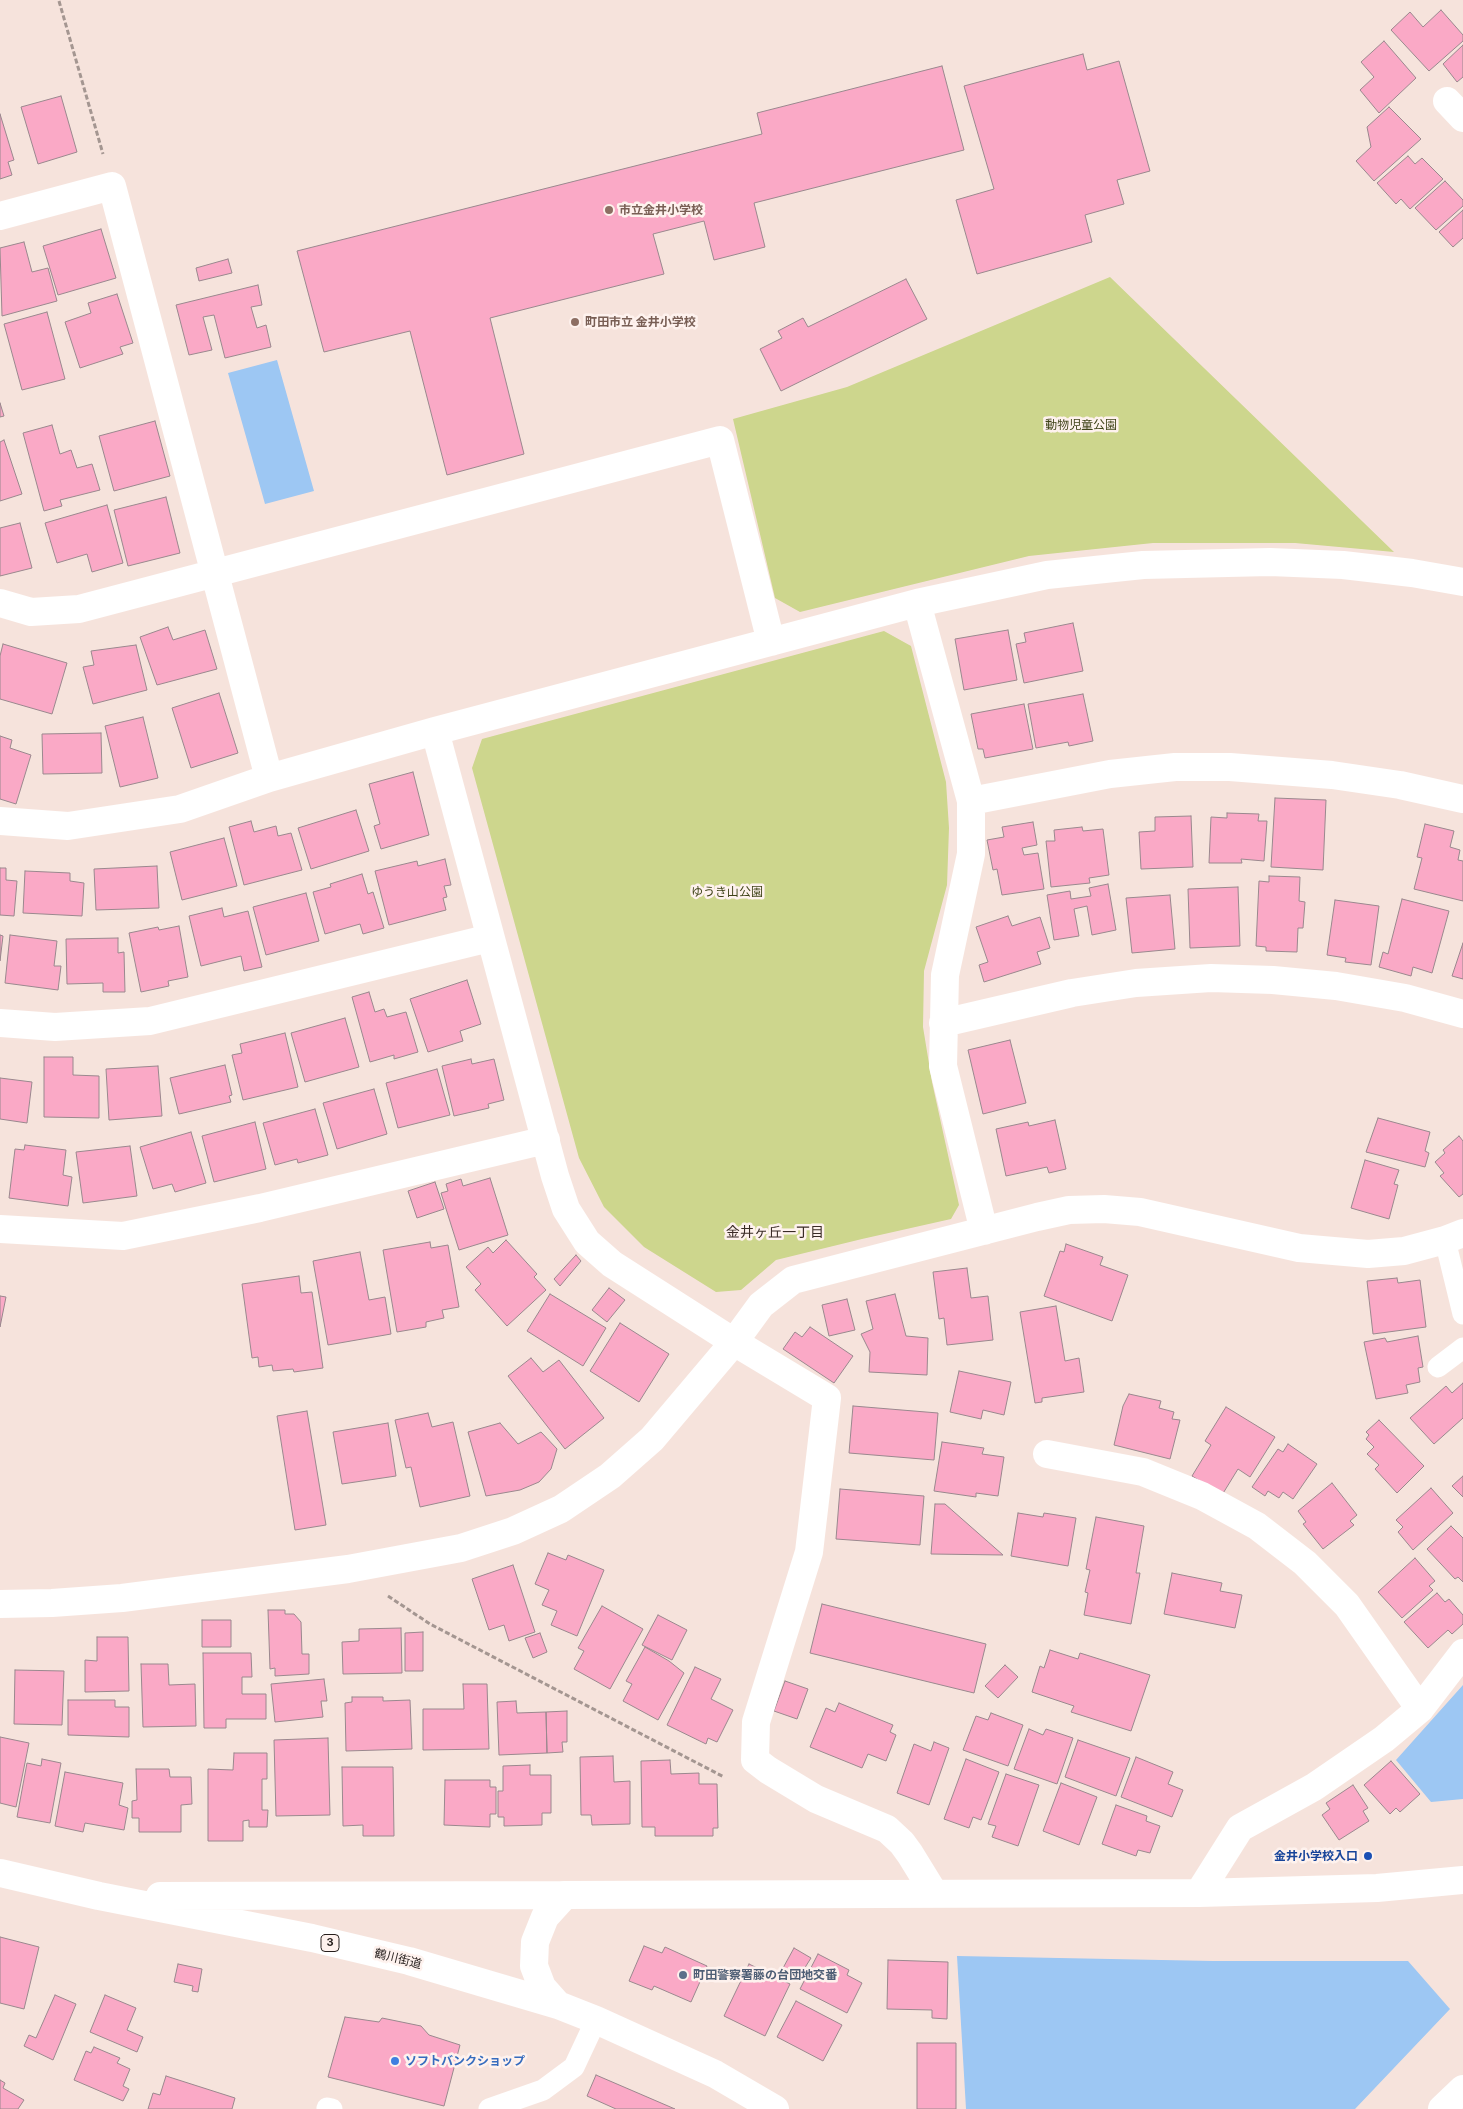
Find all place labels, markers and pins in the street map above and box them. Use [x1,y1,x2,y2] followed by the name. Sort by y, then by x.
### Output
[619,203,703,217] place label: 市立金井小学校
[603,204,615,216] marker: 市立金井小学校
[585,315,696,329] place label: 町田市立 金井小学校
[569,316,581,328] marker: 町田市立 金井小学校
[1274,1849,1358,1863] place label: 金井小学校入口
[1362,1850,1374,1862] marker: 金井小学校入口
[693,1968,837,1982] place label: 町田警察署藤の台団地交番
[677,1969,689,1981] marker: 町田警察署藤の台団地交番
[405,2054,525,2068] place label: ソフトバンクショップ
[389,2055,401,2067] marker: ソフトバンクショップ

